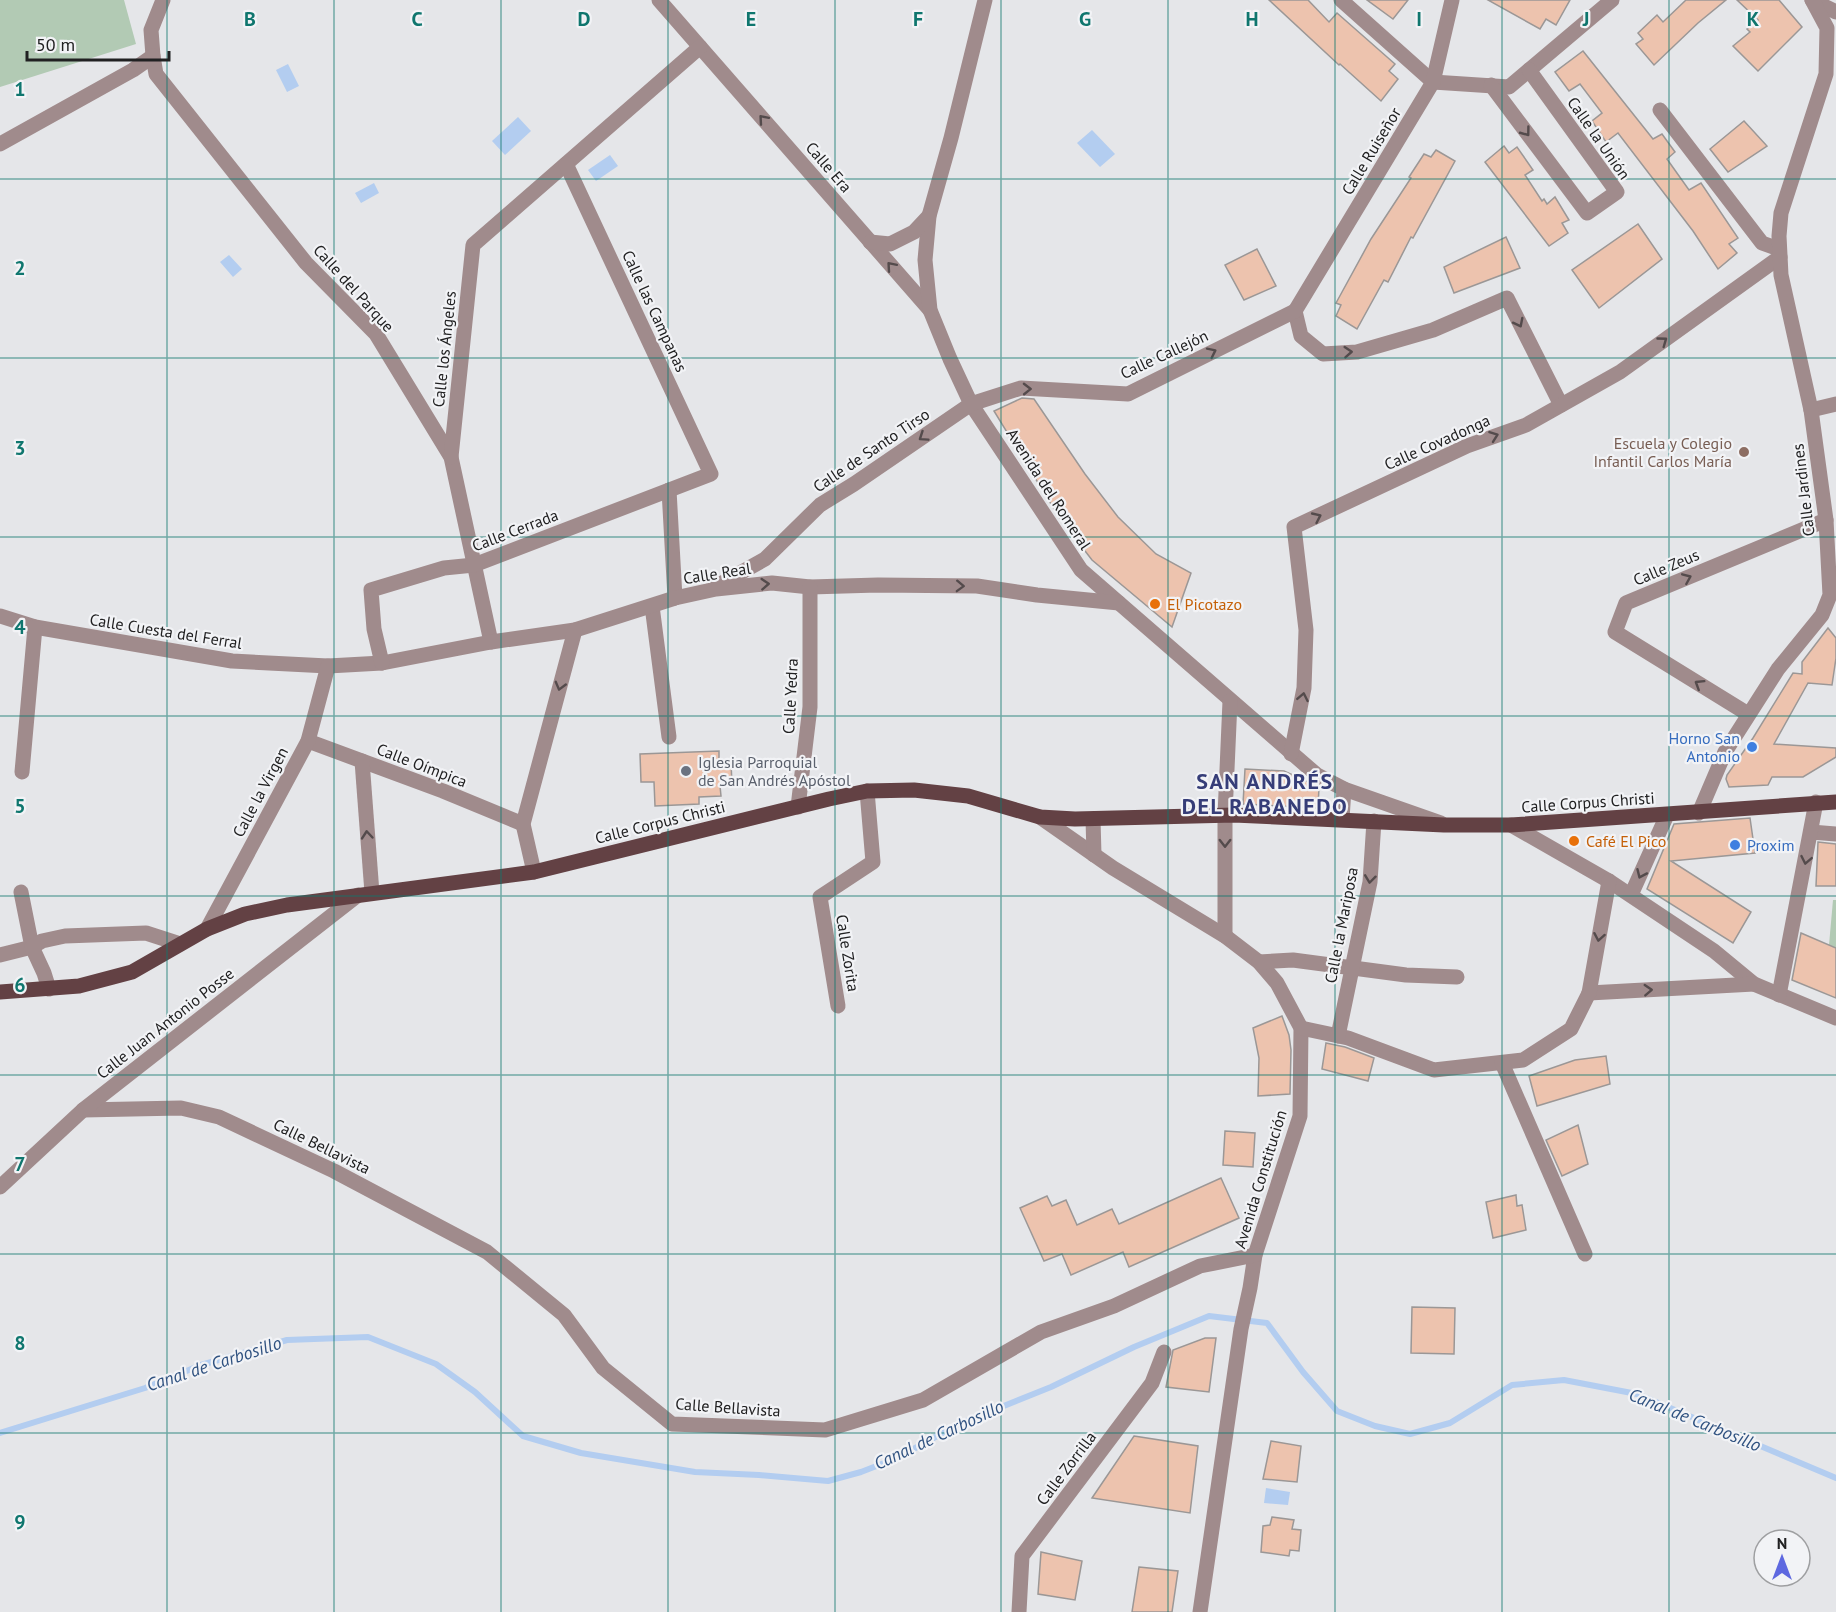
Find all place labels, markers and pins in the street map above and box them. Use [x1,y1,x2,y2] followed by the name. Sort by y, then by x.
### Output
[1593,433,1732,471] place label: Escuela y Colegio Infantil Carlos María
[1737,445,1751,459] marker: Escuela y Colegio Infantil Carlos María
[1167,594,1242,614] place label: El Picotazo
[1148,597,1162,611] marker: El Picotazo
[1668,728,1740,766] place label: Horno San Antonio
[1745,740,1759,754] marker: Horno San Antonio
[698,752,851,790] place label: Iglesia Parroquial de San Andrés Apóstol
[679,764,693,778] marker: Iglesia Parroquial de San Andrés Apóstol
[1586,831,1666,851] place label: Café El Pico
[1567,834,1581,848] marker: Café El Pico
[1747,835,1795,855] place label: Proxim
[1728,838,1742,852] marker: Proxim

